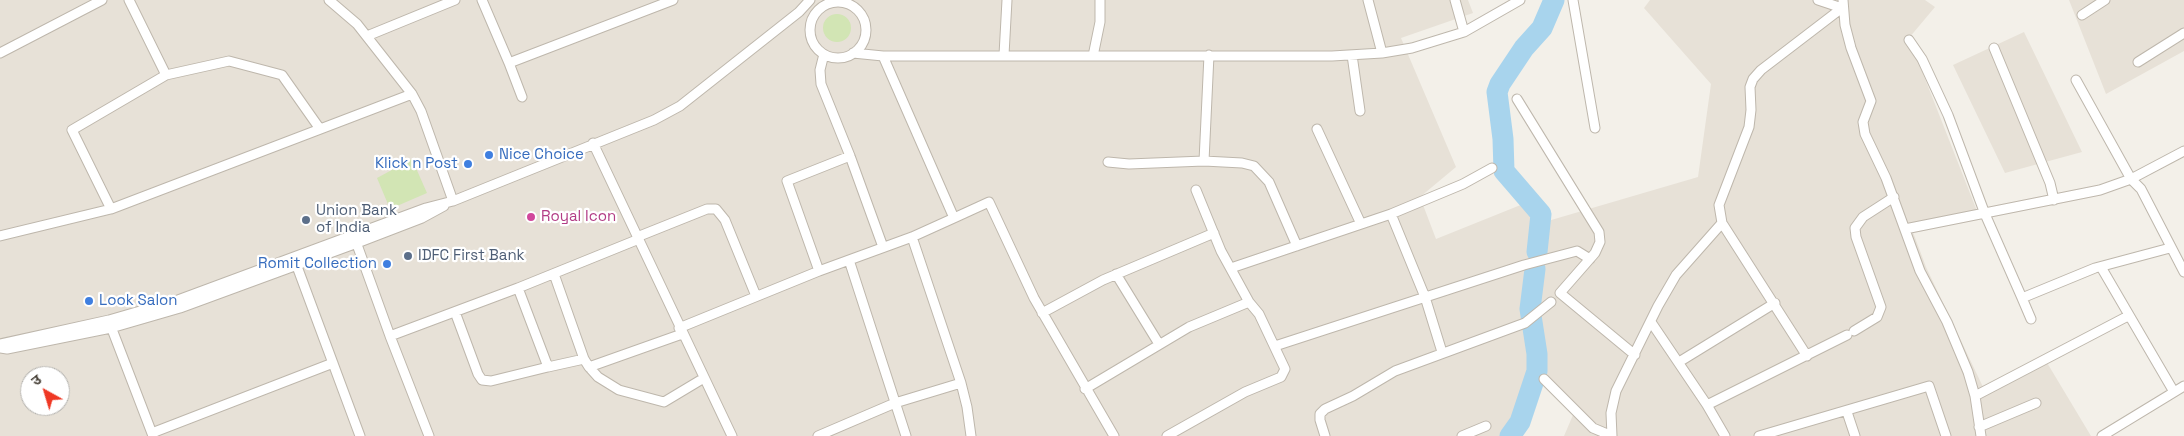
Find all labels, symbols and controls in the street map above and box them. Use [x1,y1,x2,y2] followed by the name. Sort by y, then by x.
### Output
[499,146,584,164] place label: Nice Choice
[483,149,495,161] marker: Nice Choice
[375,155,458,173] place label: Klick n Post
[462,158,474,170] marker: Klick n Post
[316,202,397,237] place label: Union Bank of India
[541,208,616,226] place label: Royal Icon
[525,211,537,223] marker: Royal Icon
[300,214,312,226] marker: Union Bank of India
[418,247,525,265] place label: IDFC First Bank
[402,250,414,262] marker: IDFC First Bank
[258,255,377,273] place label: Romit Collection
[381,258,393,270] marker: Romit Collection
[99,292,178,310] place label: Look Salon
[83,295,95,307] marker: Look Salon
[20,366,70,416] north arrow
[27,371,45,390] text: उ

